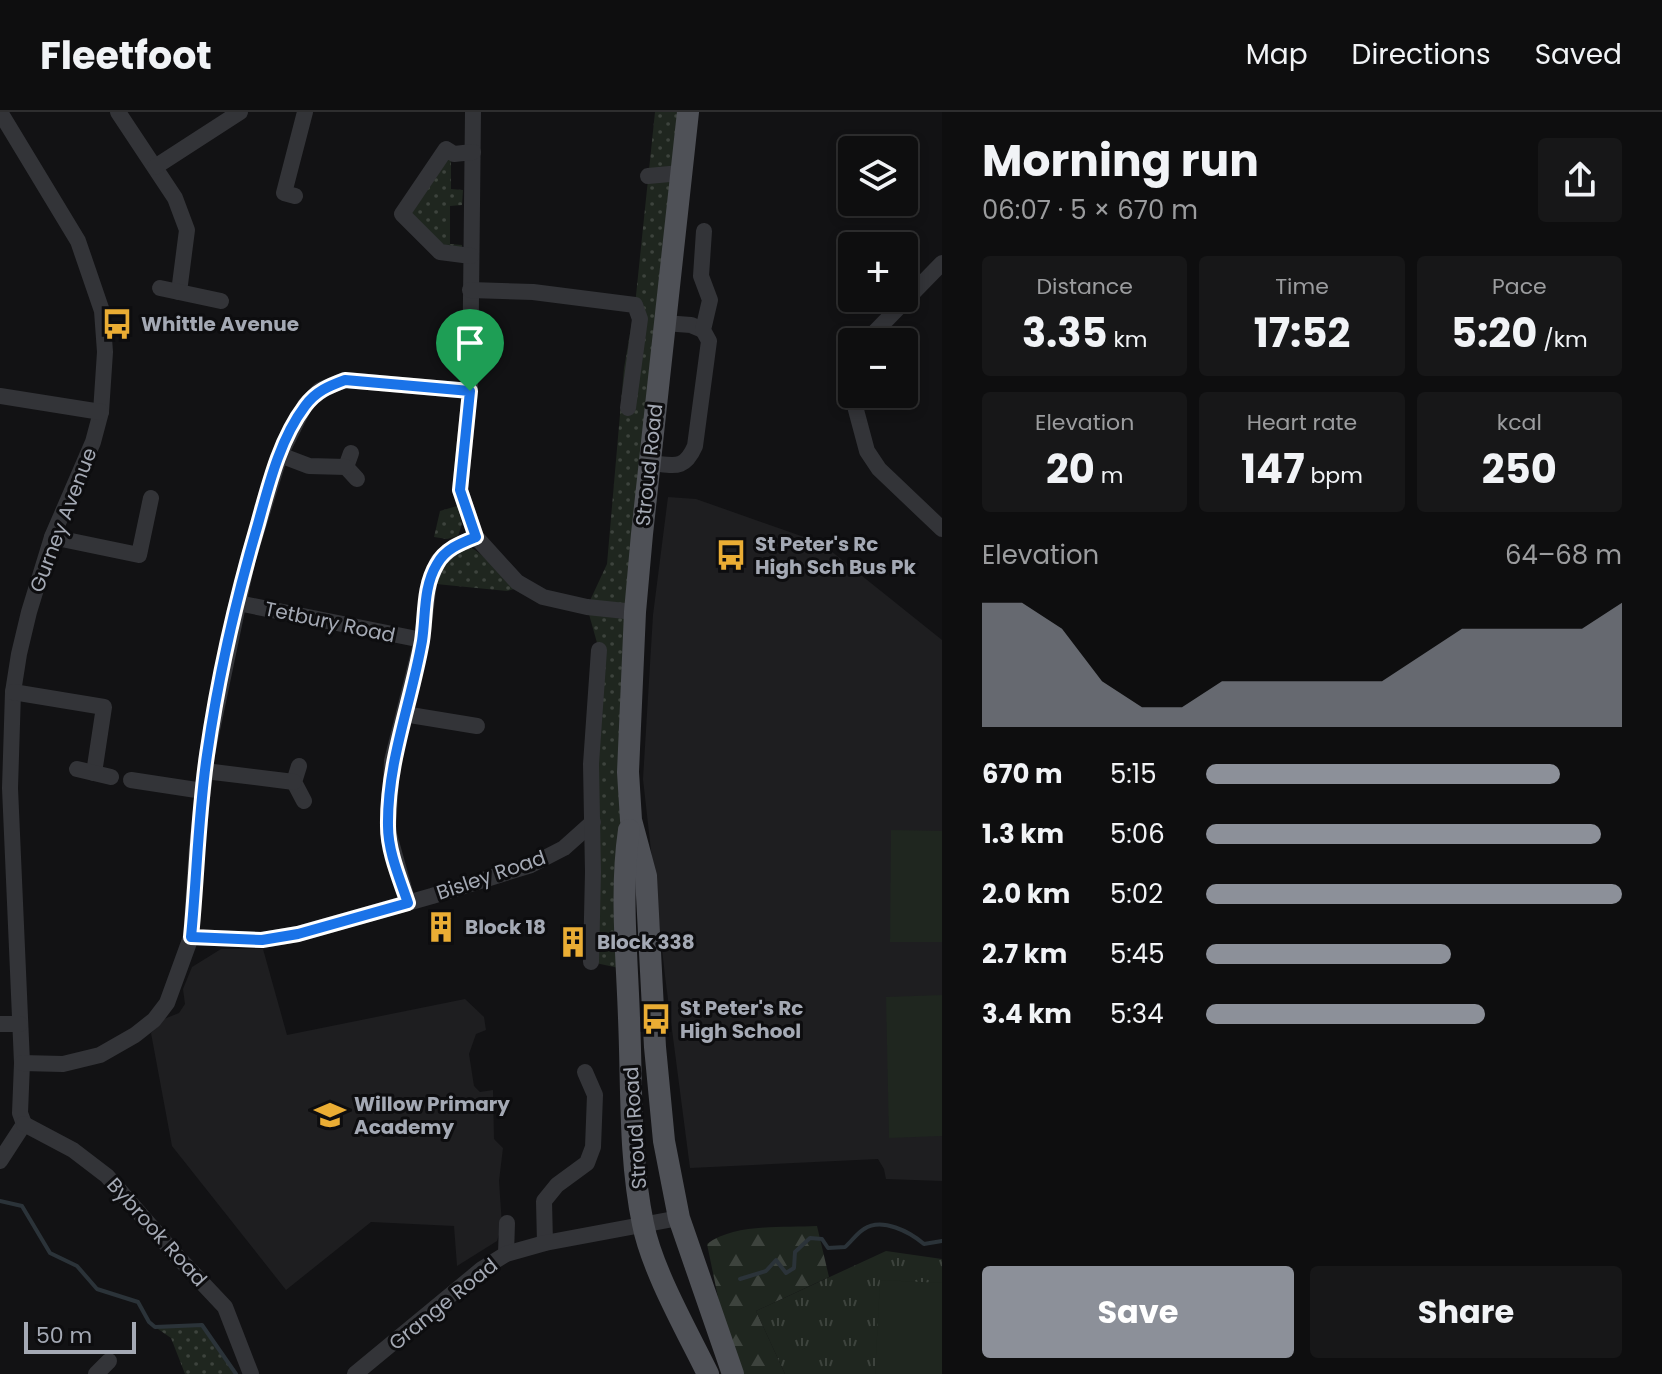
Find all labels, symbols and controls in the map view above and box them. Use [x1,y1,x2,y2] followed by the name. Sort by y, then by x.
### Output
[40,29,212,82] text: Fleetfoot
[1246,35,1308,74] text: Map
[1352,35,1491,74] text: Directions
[1535,35,1622,74] text: Saved
[982,130,1259,191] text: Morning run
[838,136,918,408] map controls
[838,136,918,216] button: layers
[1538,138,1622,222] button: share
[982,192,1198,228] text: 06:07 · 5 × 670 m
[838,232,918,312] button: +
[1036,271,1133,302] text: Distance
[1275,271,1329,302] text: Time
[1492,271,1547,302] text: Pace
[1022,305,1108,361] text: 3.35
[1254,305,1350,361] text: 17:52
[1451,305,1537,361] text: 5:20
[100,307,134,341] bus stop icon: Whittle Avenue
[436,309,504,391] pin
[141,310,299,338] place label: Whittle Avenue
[448,321,492,365] icon: arrive
[1108,324,1147,355] text: km
[1537,324,1588,355] text: /km
[838,328,918,408] button: −
[629,402,669,528] street label: Stroud Road
[1035,407,1134,438] text: Elevation
[1247,407,1357,438] text: Heart rate
[1497,407,1542,438] text: kcal
[1046,441,1095,497] text: 20
[1241,441,1305,497] text: 147
[1482,441,1557,497] text: 250
[23,444,103,596] street label: Gurney Avenue
[1095,460,1123,491] text: m
[1305,460,1363,491] text: bpm
[755,530,916,581] place label: St Peter's Rc High Sch Bus Pk
[982,537,1099,573] text: Elevation
[1505,537,1622,573] text: 64–68 m
[714,538,748,572] bus stop icon: St Peter's Rc High Sch Bus Pk
[262,594,398,650] street label: Tetbury Road
[982,756,1062,792] text: 670 m
[1110,756,1157,792] text: 5:15
[982,816,1064,852] text: 1.3 km
[1110,816,1165,852] text: 5:06
[433,843,549,907] street label: Bisley Road
[982,876,1070,912] text: 2.0 km
[1110,876,1163,912] text: 5:02
[424,910,458,944] building icon: Block 18
[465,913,546,941] place label: Block 18
[556,925,590,959] building icon: Block 338
[597,928,695,956] place label: Block 338
[982,936,1067,972] text: 2.7 km
[1110,936,1165,972] text: 5:45
[680,994,803,1045] place label: St Peter's Rc High School
[982,996,1072,1032] text: 3.4 km
[1110,996,1164,1032] text: 5:34
[639,1002,673,1036] bus stop icon: St Peter's Rc High School
[617,1066,653,1190] street label: Stroud Road
[354,1090,510,1141] place label: Willow Primary Academy
[313,1098,347,1132] school or university icon: Willow Primary Academy
[101,1171,213,1293] street label: Bybrook Road
[383,1251,503,1357] street label: Grange Road
[982,1266,1294,1358] button: Save
[1310,1266,1622,1358] button: Share
[24,1318,136,1354] scale bar
[36,1320,92,1351] text: 50 m

